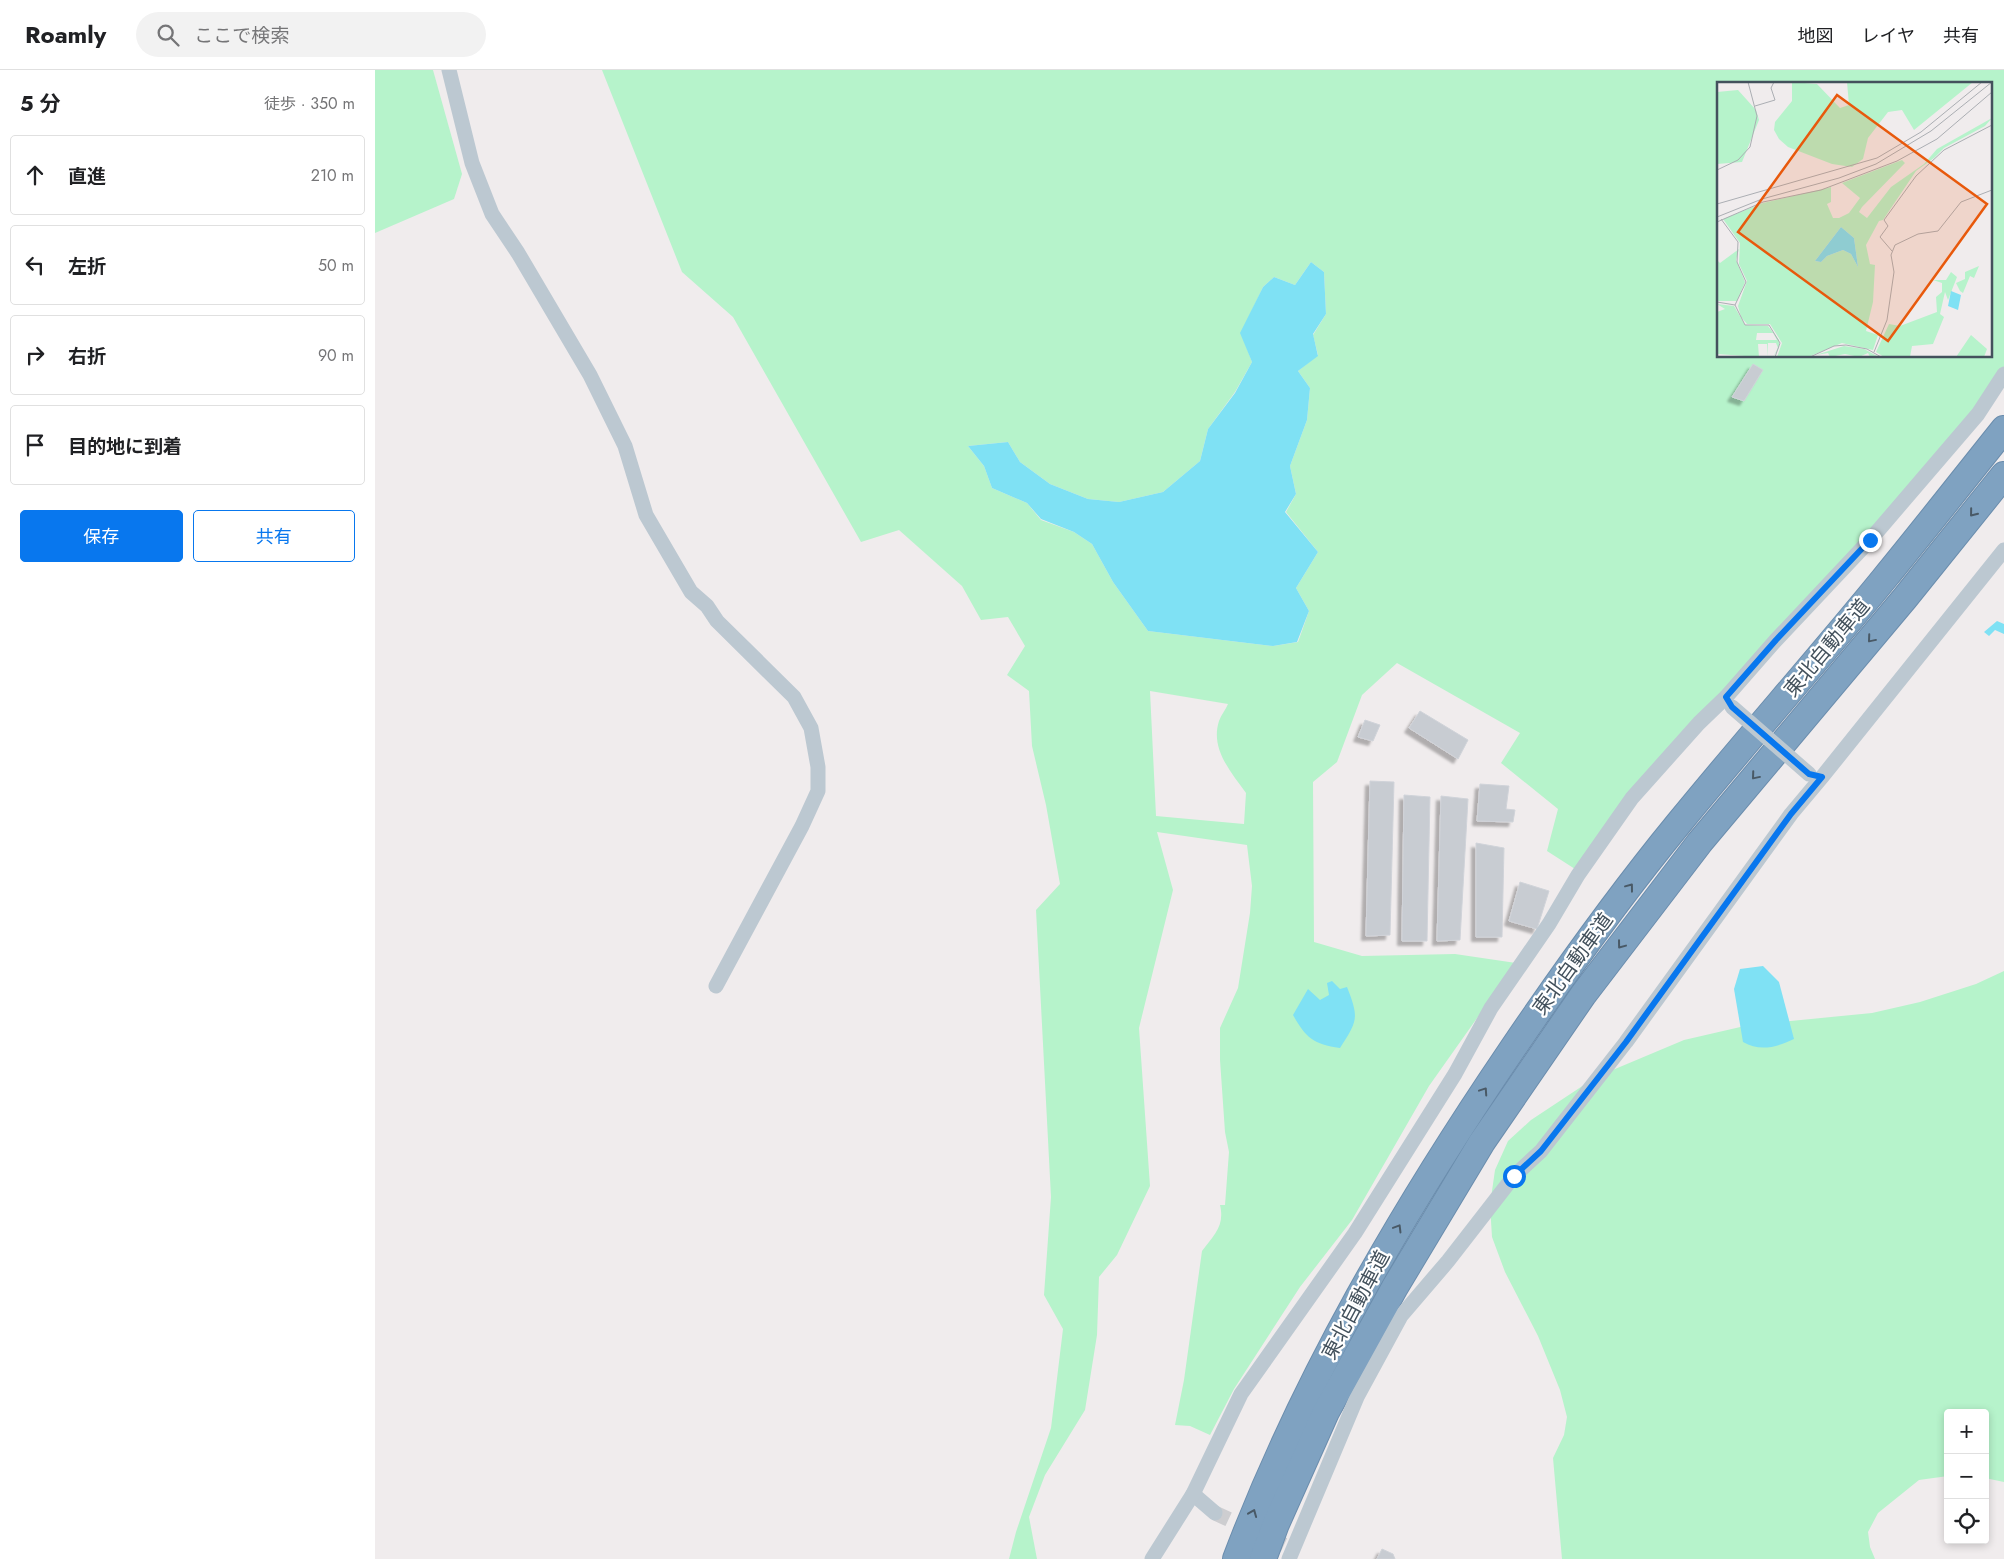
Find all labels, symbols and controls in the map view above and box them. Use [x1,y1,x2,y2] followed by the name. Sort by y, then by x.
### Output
[136,12,486,57] search box
[25,17,106,52] text: Roamly
[154,21,182,49] icon: search
[194,22,289,49] text: ここで検索
[1798,23,1834,49] text: 地図
[1862,23,1915,49] text: レイヤ
[1943,23,1979,49] text: 共有
[1717,82,1991,358] inset map
[20,89,61,119] text: 5 分
[264,92,355,115] text: 徒歩 · 350 m
[21,161,49,189] icon: ahead
[68,163,106,190] text: 直進
[311,164,354,187] text: 210 m
[21,251,49,279] icon: left
[68,253,106,280] text: 左折
[318,254,354,277] text: 50 m
[21,341,49,369] icon: right
[68,343,106,370] text: 右折
[318,344,354,367] text: 90 m
[21,431,49,459] icon: arrive
[68,433,182,460] text: 目的地に到着
[1970,507,1979,516] one-way arrow
[20,510,183,562] button: 保存
[193,510,355,562] button: 共有
[1859,529,1882,552] route end
[1777,593,1877,703] street label: 東北自動車道
[1867,633,1876,642] one-way arrow
[1752,771,1761,780] one-way arrow
[1624,884,1632,893] one-way arrow
[1526,907,1620,1021] street label: 東北自動車道
[1619,939,1627,948] one-way arrow
[1478,1087,1487,1096] one-way arrow
[1503,1165,1526,1188] route start
[1392,1225,1402,1234] one-way arrow
[1315,1245,1397,1365] street label: 東北自動車道
[1944,1409,1989,1544] map controls
[1944,1409,1989,1454] button: +
[1944,1454,1989,1499] button: −
[1944,1499,1989,1544] button: locate
[1248,1510,1258,1518] one-way arrow

